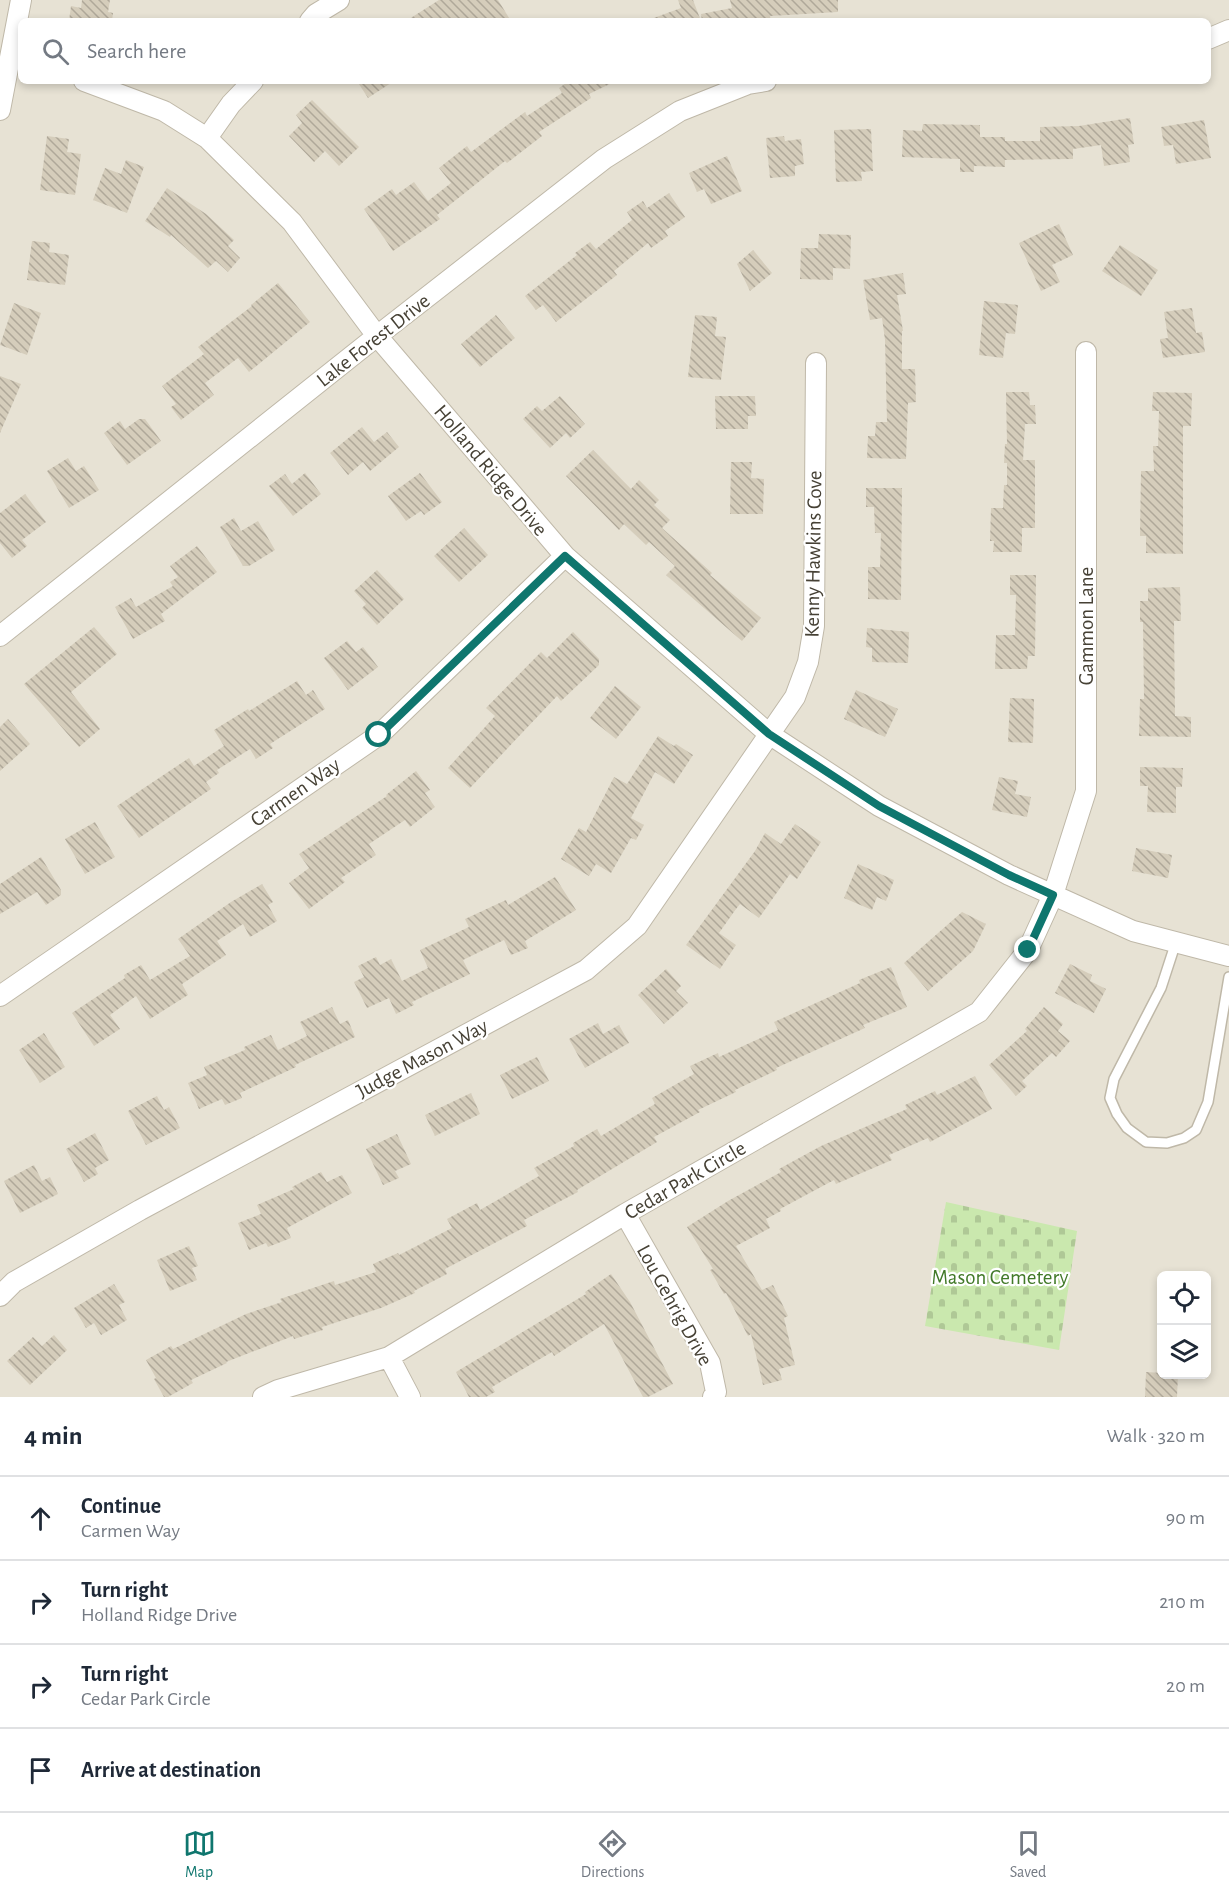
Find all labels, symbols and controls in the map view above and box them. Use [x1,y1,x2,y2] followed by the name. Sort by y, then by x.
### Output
[18,18,1211,84] search box
[39,35,72,68] icon: search
[87,40,186,62] text: Search here
[313,290,434,391] street label: Lake Forest Drive
[430,401,551,540] street label: Holland Ridge Drive
[802,470,825,638] street label: Kenny Hawkins Cove
[1076,567,1097,685] street label: Gammon Lane
[365,721,391,747] route start
[247,754,344,831] street label: Carmen Way
[1014,936,1040,962] route end
[353,1015,491,1102] street label: Judge Mason Way
[621,1137,749,1224] street label: Cedar Park Circle
[633,1241,716,1369] street label: Lou Gehrig Drive
[932,1267,1069,1288] park label: Mason Cemetery
[1157,1271,1211,1379] map controls
[1157,1271,1211,1325] button: locate
[1157,1325,1211,1379] button: layers
[24,1423,83,1449] text: 4 min
[1107,1426,1205,1446] text: Walk · 320 m
[81,1495,161,1517] text: Continue
[24,1502,57,1535] icon: ahead
[1166,1508,1205,1528] text: 90 m
[81,1521,180,1541] text: Carmen Way
[81,1579,168,1601] text: Turn right
[24,1586,57,1619] icon: right
[1159,1592,1205,1612] text: 210 m
[81,1605,237,1625] text: Holland Ridge Drive
[81,1663,168,1685] text: Turn right
[24,1670,57,1703] icon: right
[1166,1676,1205,1696] text: 20 m
[81,1689,211,1709] text: Cedar Park Circle
[24,1754,57,1787] icon: arrive
[81,1759,261,1781] text: Arrive at destination
[183,1827,216,1882] tab: Map
[581,1827,645,1882] tab: Directions
[1010,1827,1046,1882] tab: Saved

